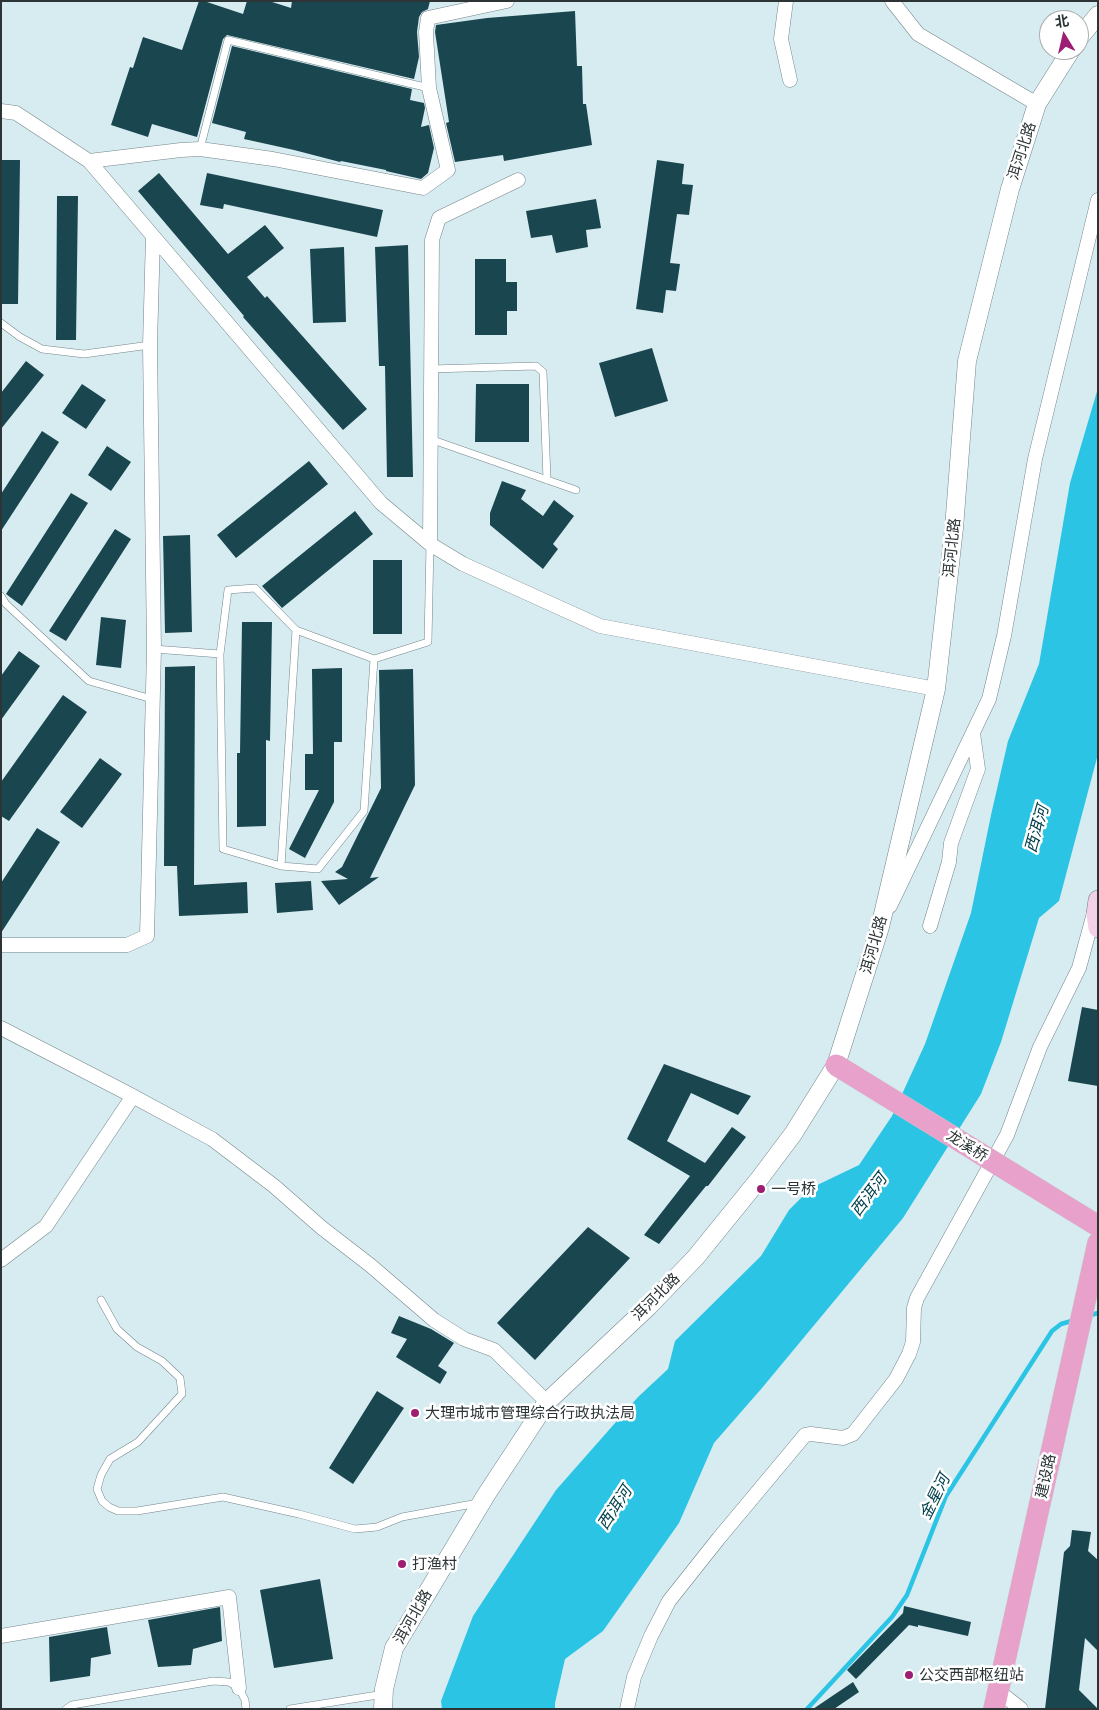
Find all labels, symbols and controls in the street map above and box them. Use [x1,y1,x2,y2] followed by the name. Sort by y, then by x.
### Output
[1039,10,1089,60] north arrow
[1054,12,1070,30] text: 北
[1004,120,1040,182] street label: 洱河北路
[940,517,964,579] street label: 洱河北路
[1021,803,1053,855] water label: 西洱河
[857,914,891,976] street label: 洱河北路
[943,1126,991,1166] street label: 龙溪桥
[847,1170,891,1220] water label: 西洱河
[771,1180,816,1198] place label: 一号桥
[755,1183,767,1195] marker: 一号桥
[628,1269,684,1325] street label: 洱河北路
[425,1404,635,1422] place label: 大理市城市管理综合行政执法局
[409,1407,421,1419] marker: 大理市城市管理综合行政执法局
[1033,1452,1059,1500] street label: 建设路
[916,1471,954,1523] water label: 金星河
[594,1483,636,1533] water label: 西洱河
[412,1555,457,1573] place label: 打渔村
[396,1558,408,1570] marker: 打渔村
[390,1587,436,1647] street label: 洱河北路
[919,1666,1024,1684] place label: 公交西部枢纽站
[903,1669,915,1681] marker: 公交西部枢纽站

